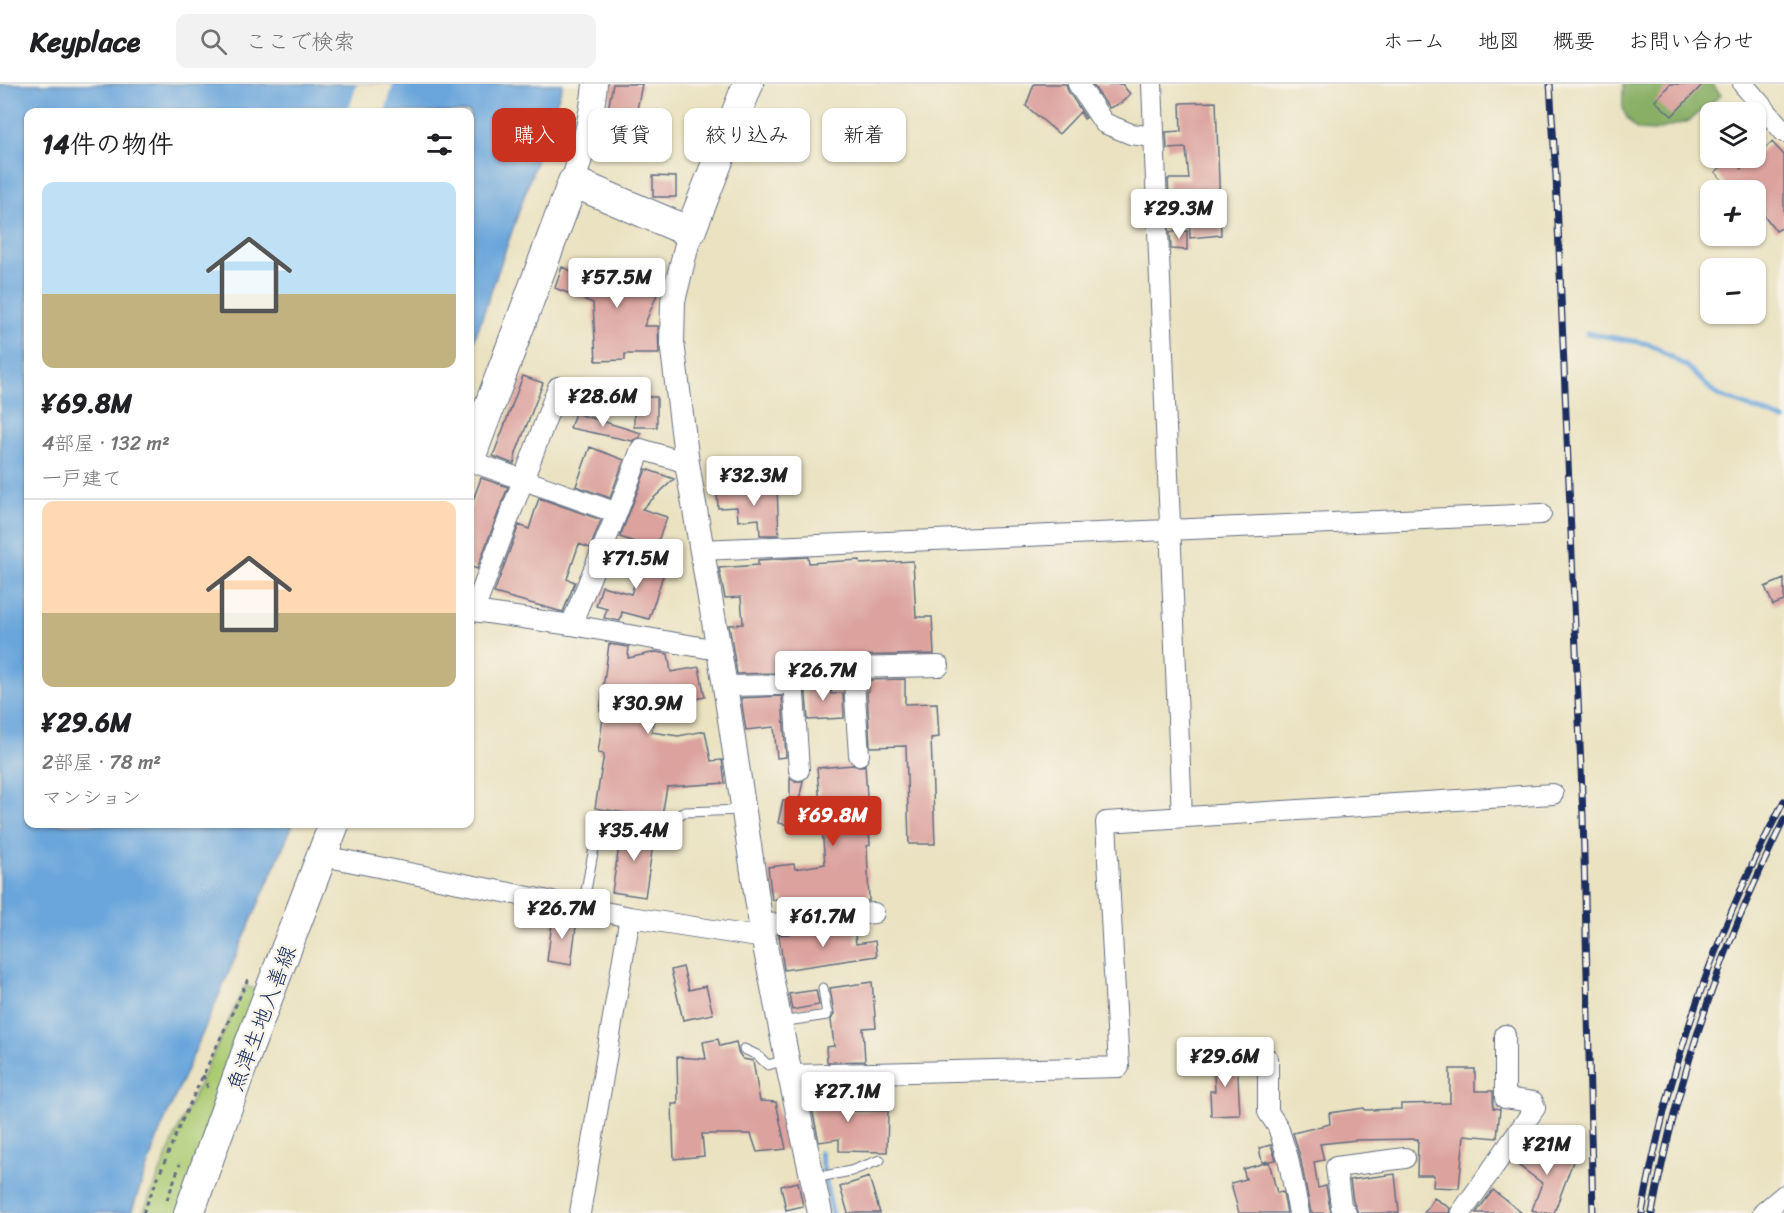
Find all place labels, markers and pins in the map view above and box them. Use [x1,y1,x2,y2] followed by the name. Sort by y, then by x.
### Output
[1130,189,1228,240] pin: ¥29.3M
[568,258,666,309] pin: ¥57.5M
[554,377,652,428] pin: ¥28.6M
[705,456,803,507] pin: ¥32.3M
[587,539,685,590] pin: ¥71.5M
[774,651,872,702] pin: ¥26.7M
[599,684,697,735] pin: ¥30.9M
[784,796,882,847] pin: ¥69.8M
[585,811,683,862] pin: ¥35.4M
[513,889,611,940] pin: ¥26.7M
[774,897,872,948] pin: ¥61.7M
[1176,1037,1274,1088] pin: ¥29.6M
[799,1072,897,1123] pin: ¥27.1M
[1511,1125,1583,1176] pin: ¥21M

